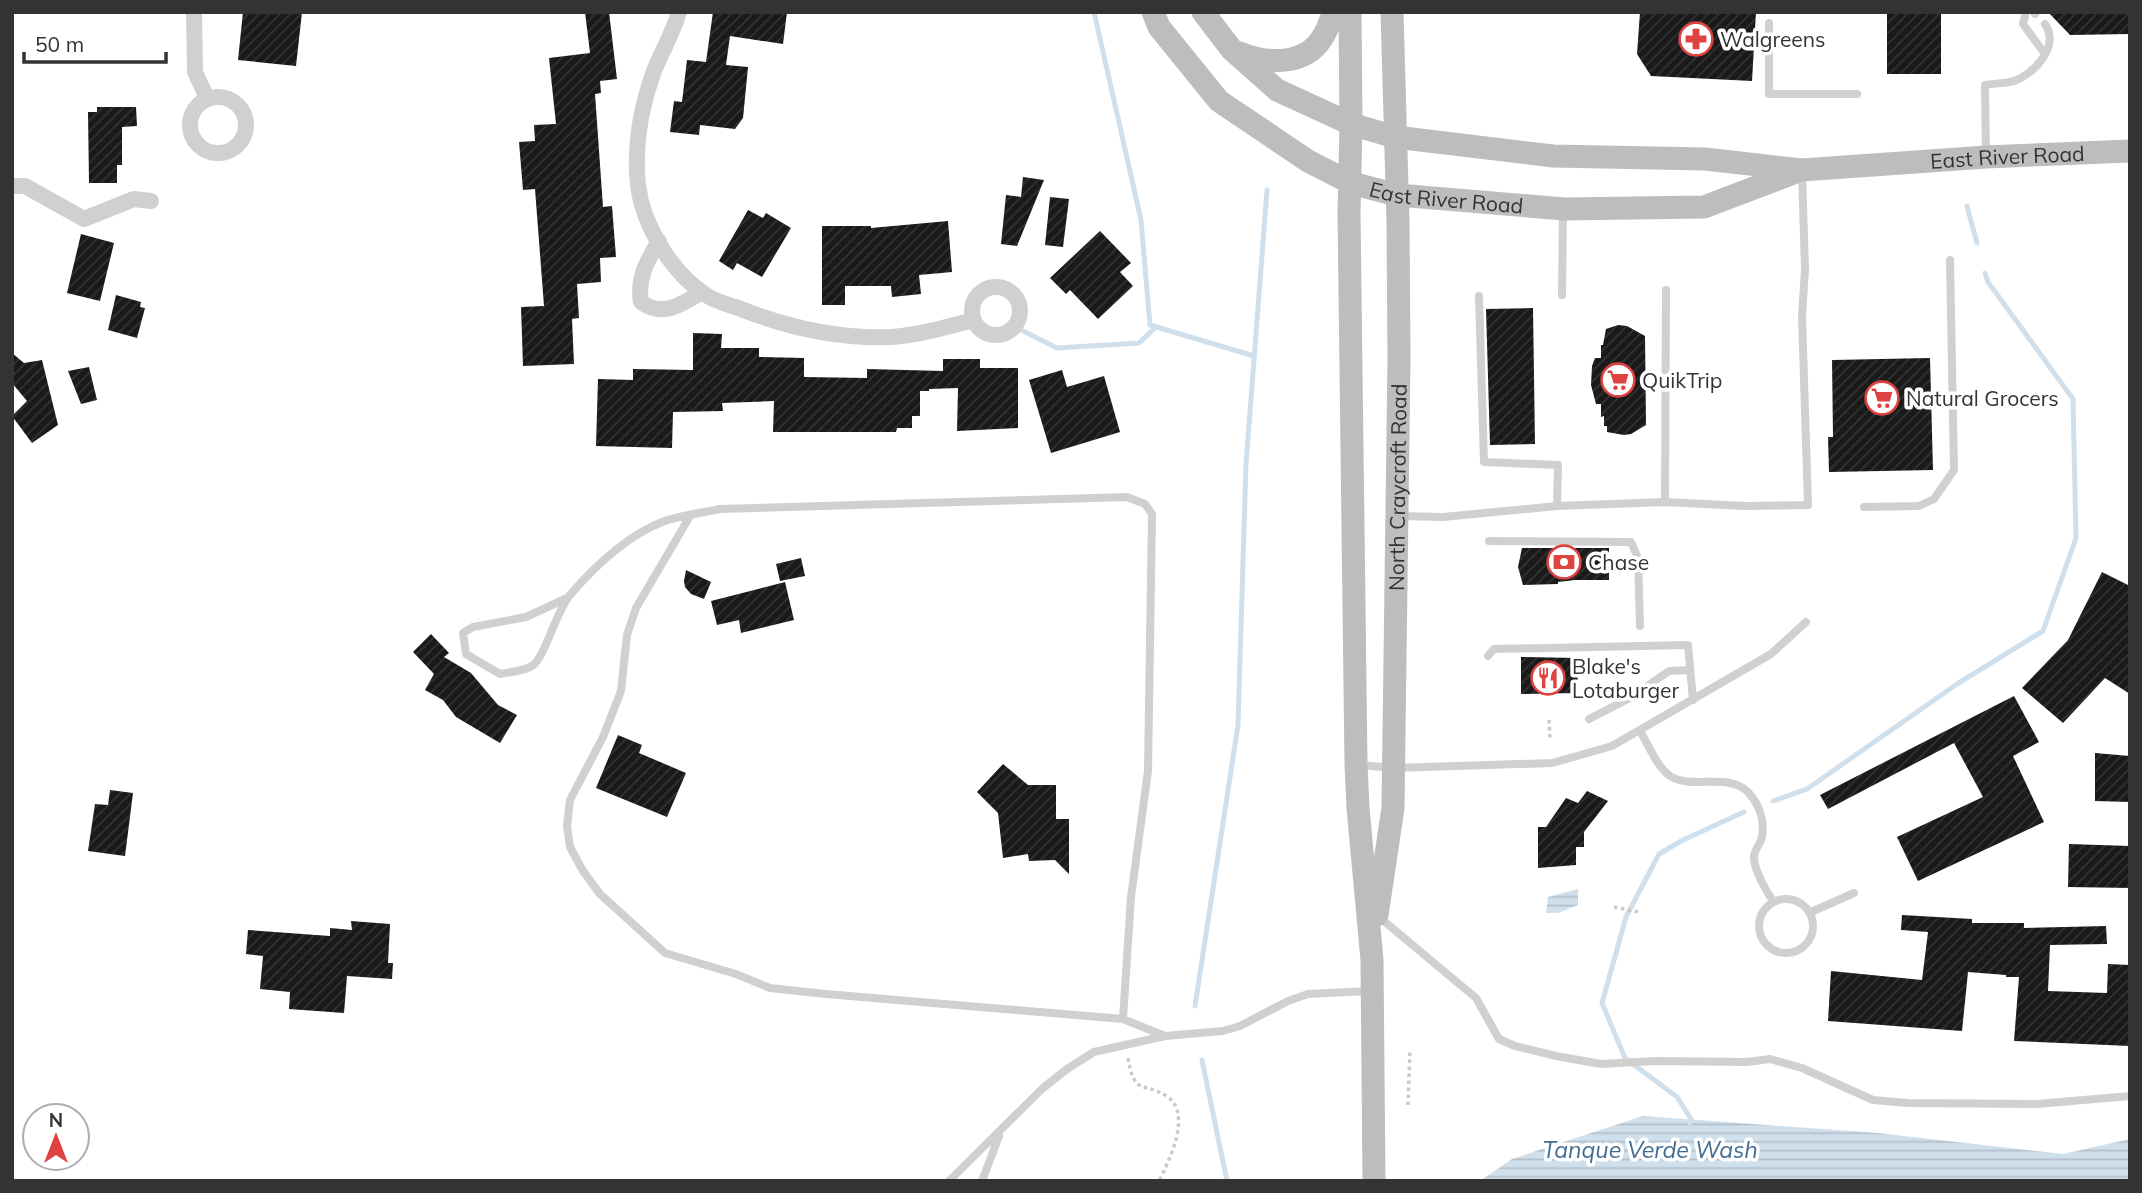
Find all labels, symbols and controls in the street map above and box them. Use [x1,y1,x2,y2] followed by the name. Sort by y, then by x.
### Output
[1677,20,1715,58] pharmacy icon: Walgreens
[24,21,166,65] scale bar
[1720,26,1825,52] place label: Walgreens
[35,31,84,57] text: 50 m
[1929,140,2085,174] street label: East River Road
[1367,175,1524,219] street label: East River Road
[1599,361,1637,399] supermarket icon: QuikTrip
[1642,367,1722,393] place label: QuikTrip
[1863,379,1901,417] supermarket icon: Natural Grocers
[1383,383,1412,591] street label: North Craycroft Road
[1906,385,2059,411] place label: Natural Grocers
[1545,543,1583,581] bank icon: Chase
[1588,549,1649,575] place label: Chase
[1572,653,1679,703] place label: Blake's Lotaburger
[1529,659,1567,697] restaurant icon: Blake's Lotaburger
[21,1102,91,1172] north arrow
[49,1108,63,1132] text: N
[1542,1135,1758,1164] water label: Tanque Verde Wash

